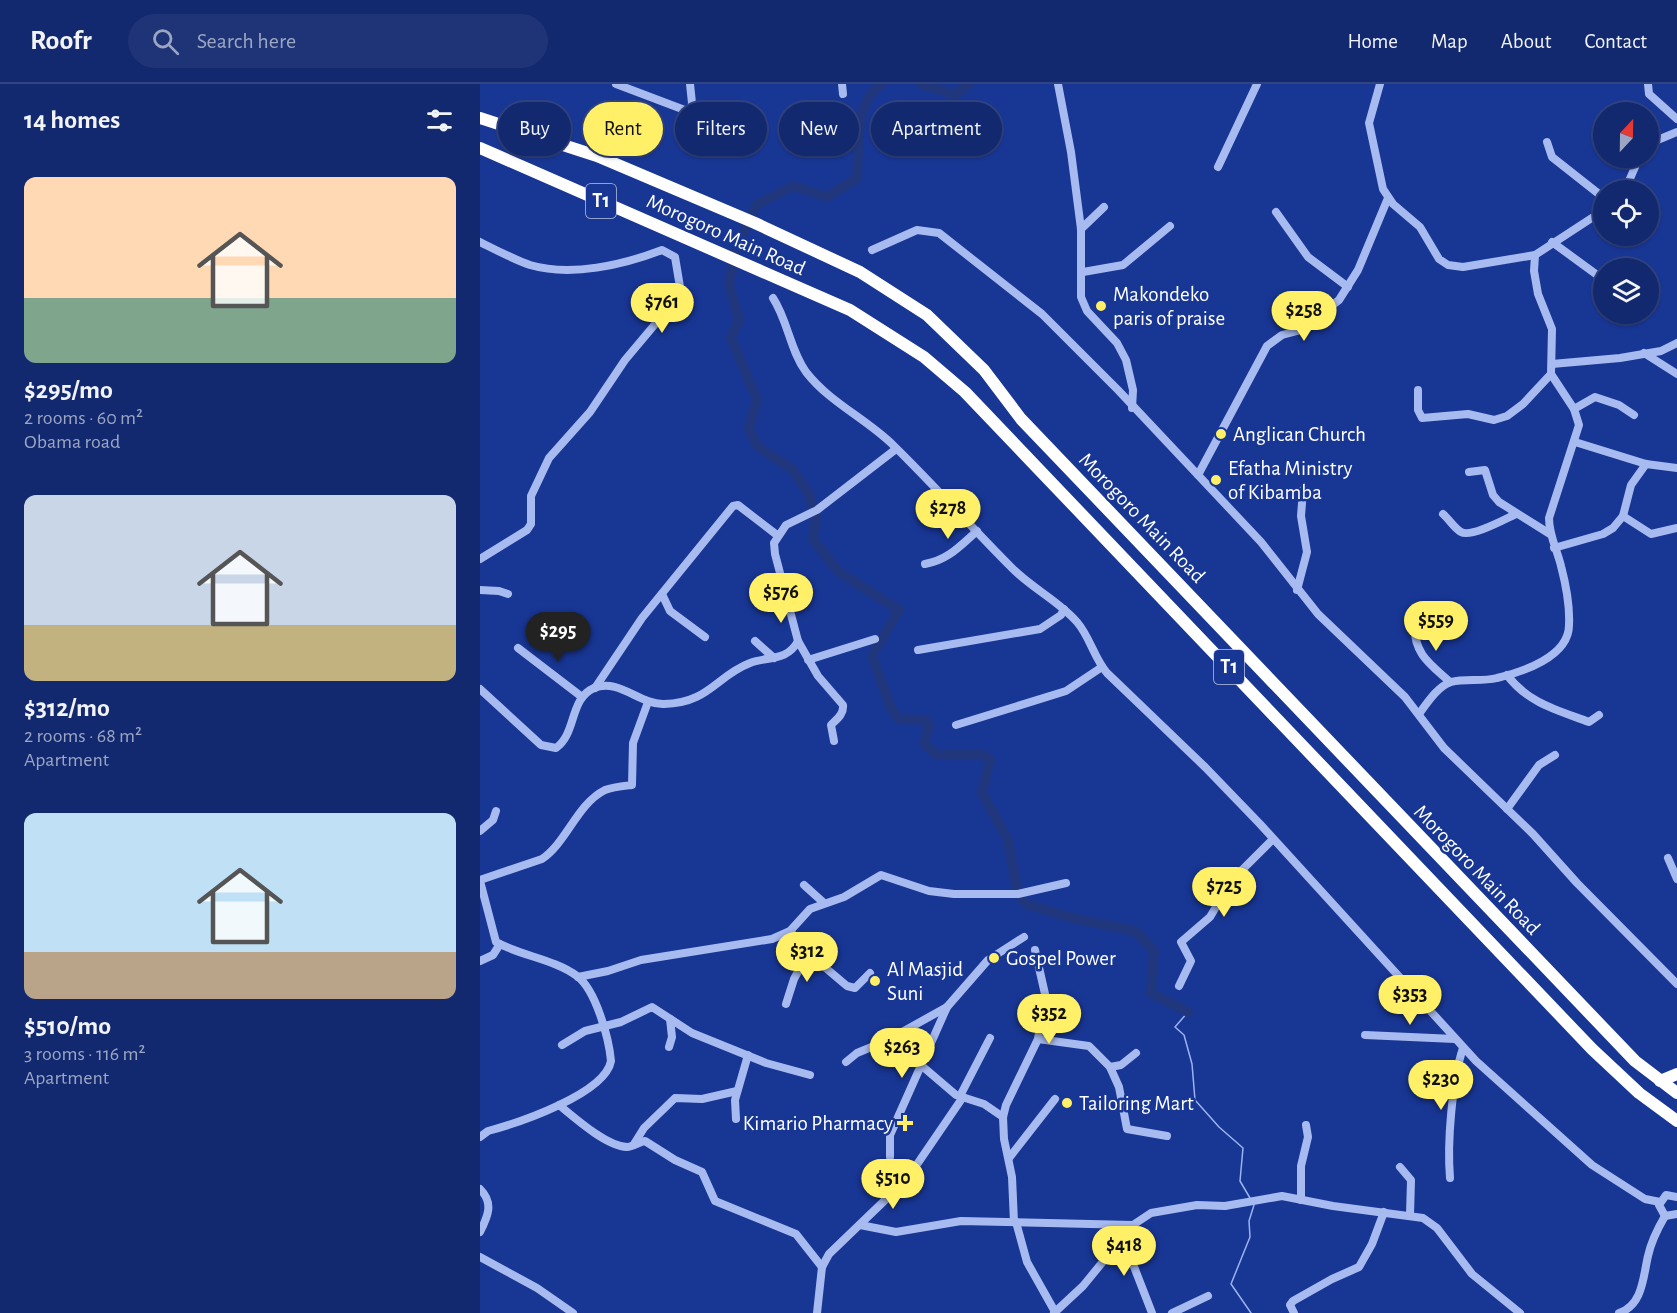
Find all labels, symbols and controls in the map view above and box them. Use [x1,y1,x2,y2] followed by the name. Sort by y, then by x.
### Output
[128,14,548,68] search box
[149,25,182,58] icon: search
[30,27,92,55] text: Roofr
[197,30,296,52] text: Search here
[1347,31,1398,52] text: Home
[1431,31,1468,52] text: Map
[1501,31,1551,52] text: About
[1584,31,1647,52] text: Contact
[498,102,571,156] chip: Buy
[583,102,663,156] chip: Rent
[675,102,767,156] chip: Filters
[779,102,859,156] chip: New
[871,102,1002,156] chip: Apartment
[1593,102,1659,168] north arrow
[1593,102,1659,324] map controls
[423,104,456,137] icon: filters
[24,107,120,133] text: 14 homes
[1593,180,1659,246] button: locate
[586,184,616,218] road number: T1
[643,191,809,279] street label: Morogoro Main Road
[186,216,294,324] icon: home
[1593,258,1659,324] button: layers
[626,283,698,334] pin: $761
[1113,284,1225,329] place label: Makondeko paris of praise
[1268,291,1340,342] pin: $258
[645,292,679,312] text: $761
[1094,299,1108,313] marker: Makondeko paris of praise
[1286,300,1322,320] text: $258
[24,377,113,403] text: $295/mo
[24,408,143,428] text: 2 rooms · 60 m²
[1233,424,1366,445] place label: Anglican Church
[1214,427,1228,441] marker: Anglican Church
[24,432,120,452] text: Obama road
[1075,449,1209,587] street label: Morogoro Main Road
[1228,458,1352,503] place label: Efatha Ministry of Kibamba
[1209,473,1223,487] marker: Efatha Ministry of Kibamba
[912,489,984,540] pin: $278
[930,498,966,518] text: $278
[186,534,294,642] icon: home
[745,573,817,624] pin: $576
[763,582,799,602] text: $576
[1400,601,1472,652] pin: $559
[1418,610,1454,630] text: $559
[522,612,594,663] pin: $295
[540,621,576,641] text: $295
[1214,650,1244,684] road number: T1
[24,695,110,721] text: $312/mo
[24,726,142,746] text: 2 rooms · 68 m²
[24,750,109,770] text: Apartment
[1410,801,1544,939] street label: Morogoro Main Road
[186,852,294,960] icon: home
[1188,867,1260,918] pin: $725
[1206,876,1242,896] text: $725
[771,932,843,983] pin: $312
[790,941,824,961] text: $312
[1006,948,1116,969] place label: Gospel Power
[987,951,1001,965] marker: Gospel Power
[887,959,963,1004] place label: Al Masjid Suni
[868,974,882,988] marker: Al Masjid Suni
[1374,975,1446,1026] pin: $353
[1393,984,1427,1004] text: $353
[1013,994,1085,1045] pin: $352
[1031,1003,1067,1023] text: $352
[24,1013,111,1039] text: $510/mo
[866,1028,938,1079] pin: $263
[884,1037,920,1057] text: $263
[24,1044,145,1064] text: 3 rooms · 116 m²
[1405,1060,1477,1111] pin: $230
[24,1068,109,1088] text: Apartment
[1422,1069,1460,1089] text: $230
[1079,1093,1194,1114] place label: Tailoring Mart
[1060,1096,1074,1110] marker: Tailoring Mart
[743,1113,893,1134] place label: Kimario Pharmacy
[898,1116,912,1130] marker: Kimario Pharmacy
[857,1159,929,1210] pin: $510
[875,1168,911,1188] text: $510
[1088,1226,1160,1277] pin: $418
[1106,1235,1142,1255] text: $418

